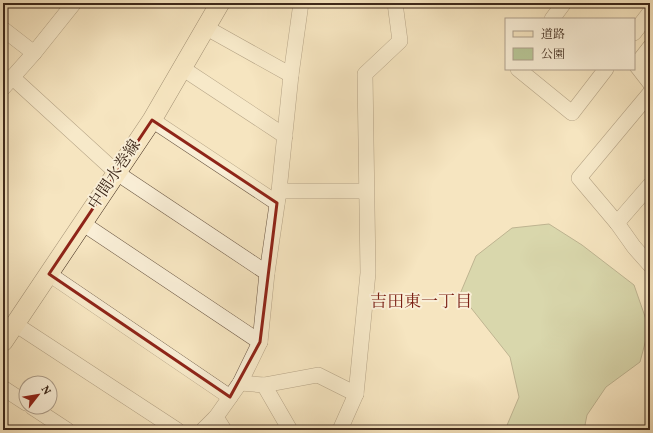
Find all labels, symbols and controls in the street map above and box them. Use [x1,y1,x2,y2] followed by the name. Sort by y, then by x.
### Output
[505,18,635,70] legend
[541,27,565,43] text: 道路
[541,47,565,63] text: 公園
[84,136,146,214] street label: 中間水巻線
[370,291,472,314] district label: 吉田東一丁目
[18,375,58,415] north arrow
[37,383,54,398] text: N

